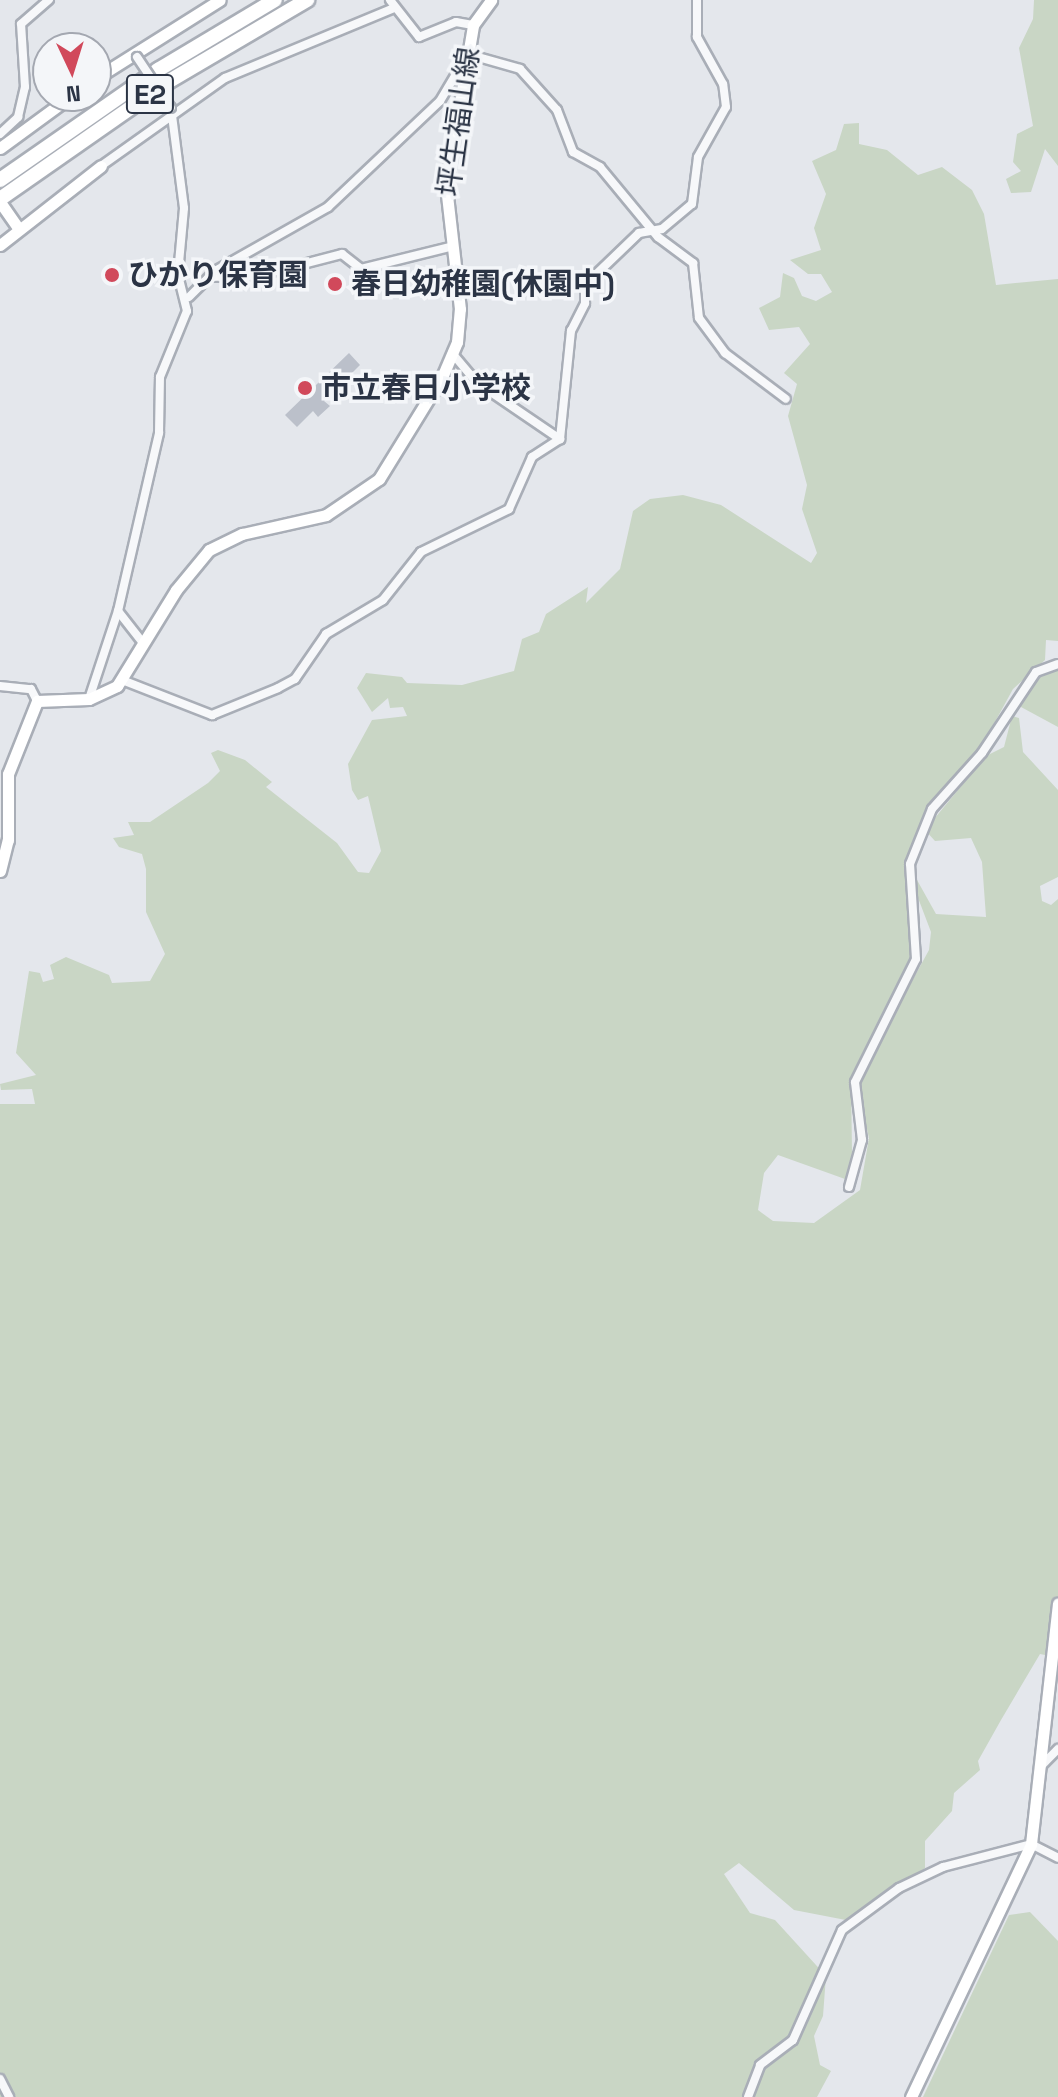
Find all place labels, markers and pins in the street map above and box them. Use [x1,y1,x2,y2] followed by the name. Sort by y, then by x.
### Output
[128,257,308,293] place label: ひかり保育園
[103,266,121,284] marker: ひかり保育園
[351,266,615,302] place label: 春日幼稚園(休園中)
[326,275,344,293] marker: 春日幼稚園(休園中)
[321,370,531,406] place label: 市立春日小学校
[296,379,314,397] marker: 市立春日小学校

